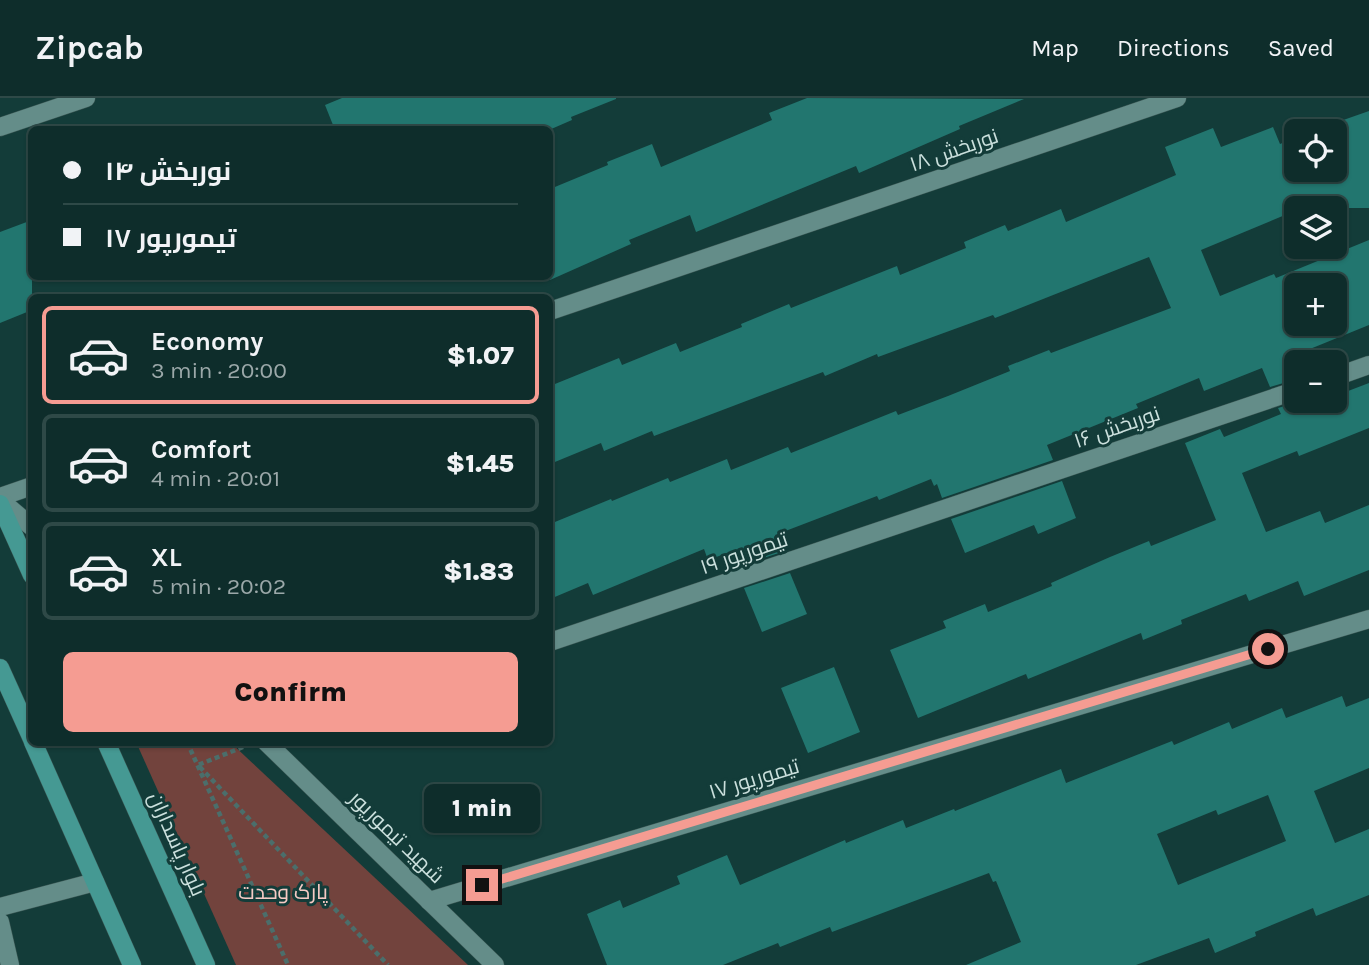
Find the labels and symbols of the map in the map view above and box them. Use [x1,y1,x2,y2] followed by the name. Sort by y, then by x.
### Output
[906,124,1002,177] street label: نوربخش ۱۸
[1071,401,1163,454] street label: نوربخش ۱۶
[697,527,792,581] street label: تیمورپور ۱۹
[1252,633,1284,665] route start
[706,754,803,806] street label: تیمورپور ۱۷
[424,784,540,832] callout: 1 min
[343,785,449,890] street label: شهید تیمورپور
[142,788,211,901] street label: بلوار پاسداران
[466,869,498,901] route end
[238,880,328,906] park label: پارک وحدت

